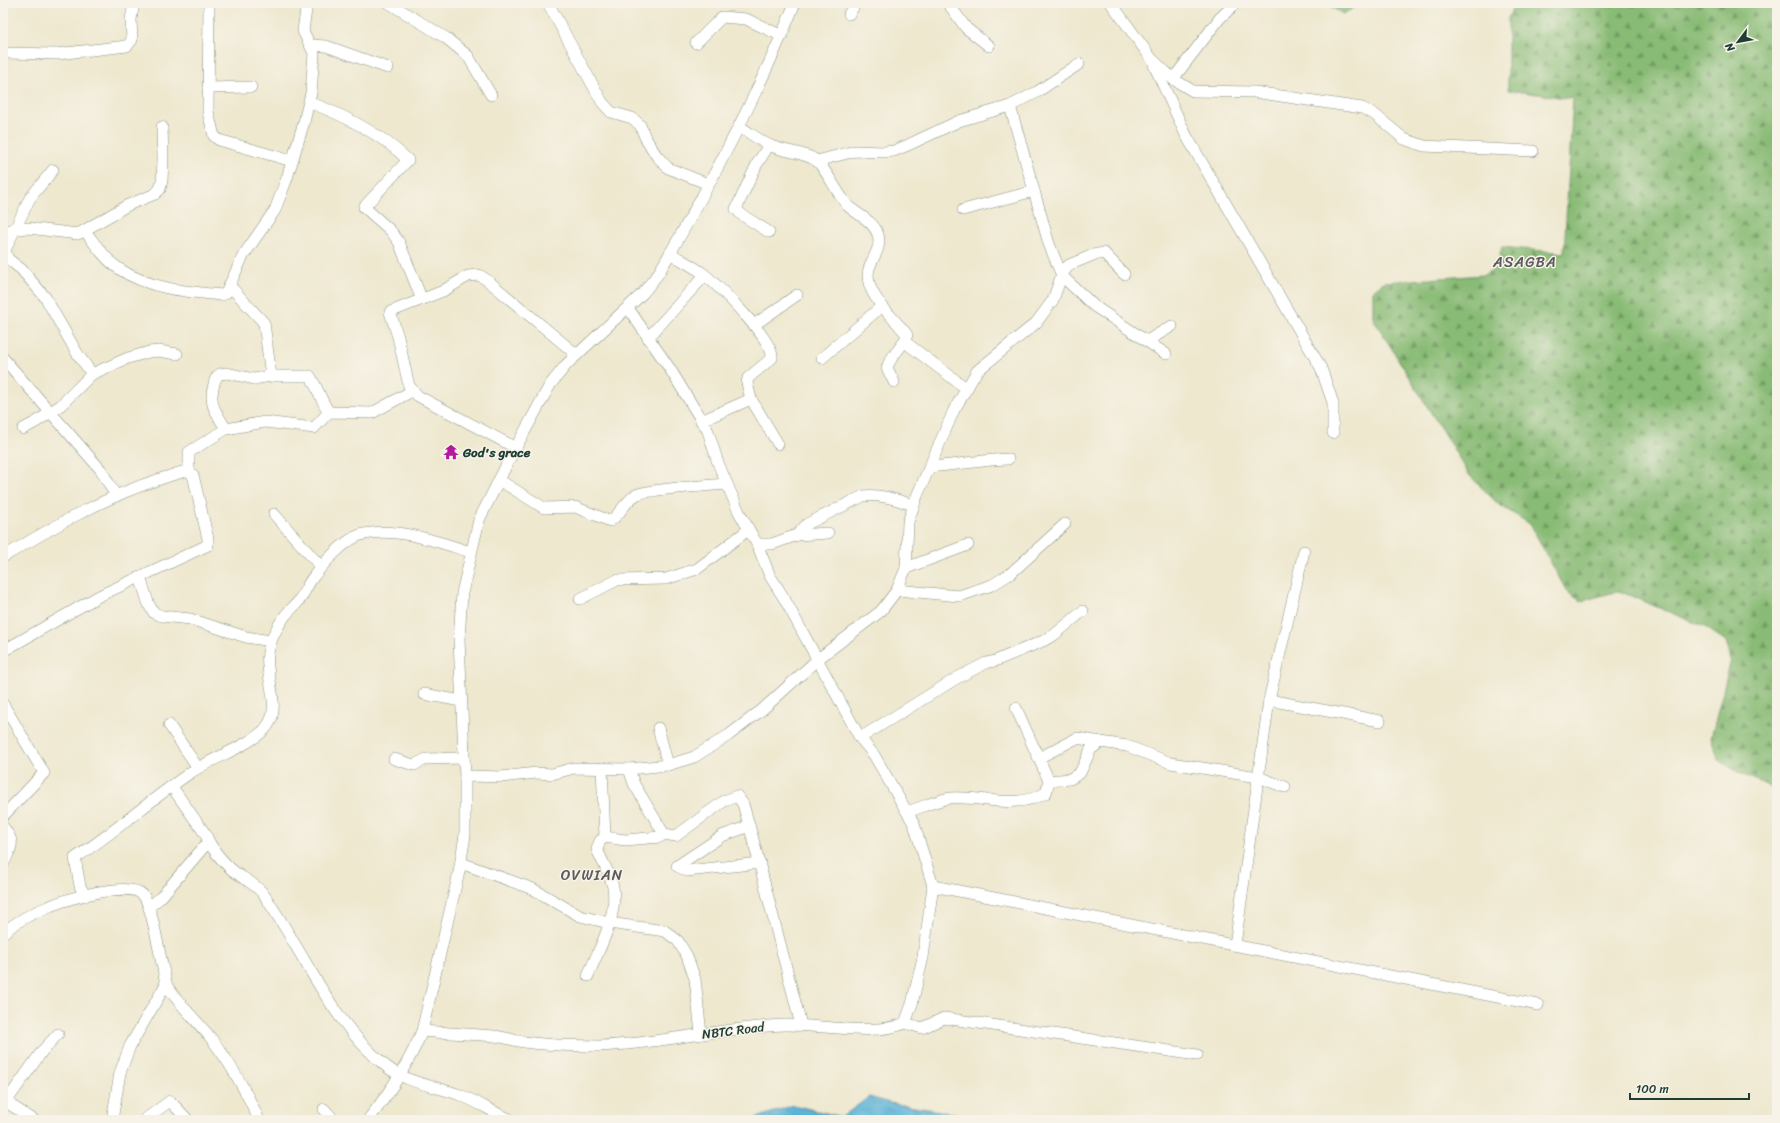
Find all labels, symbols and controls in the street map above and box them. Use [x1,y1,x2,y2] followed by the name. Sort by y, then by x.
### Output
[1718,22,1758,62] north arrow
[1720,38,1741,56] text: N
[1492,249,1557,275] district label: ASAGBA
[462,441,531,464] place label: God's grace
[442,443,460,461] temple icon: God's grace
[561,862,623,888] district label: OVWIAN
[701,1015,767,1046] street label: NBTC Road
[1630,1075,1749,1101] scale bar
[1636,1078,1669,1100] text: 100 m

